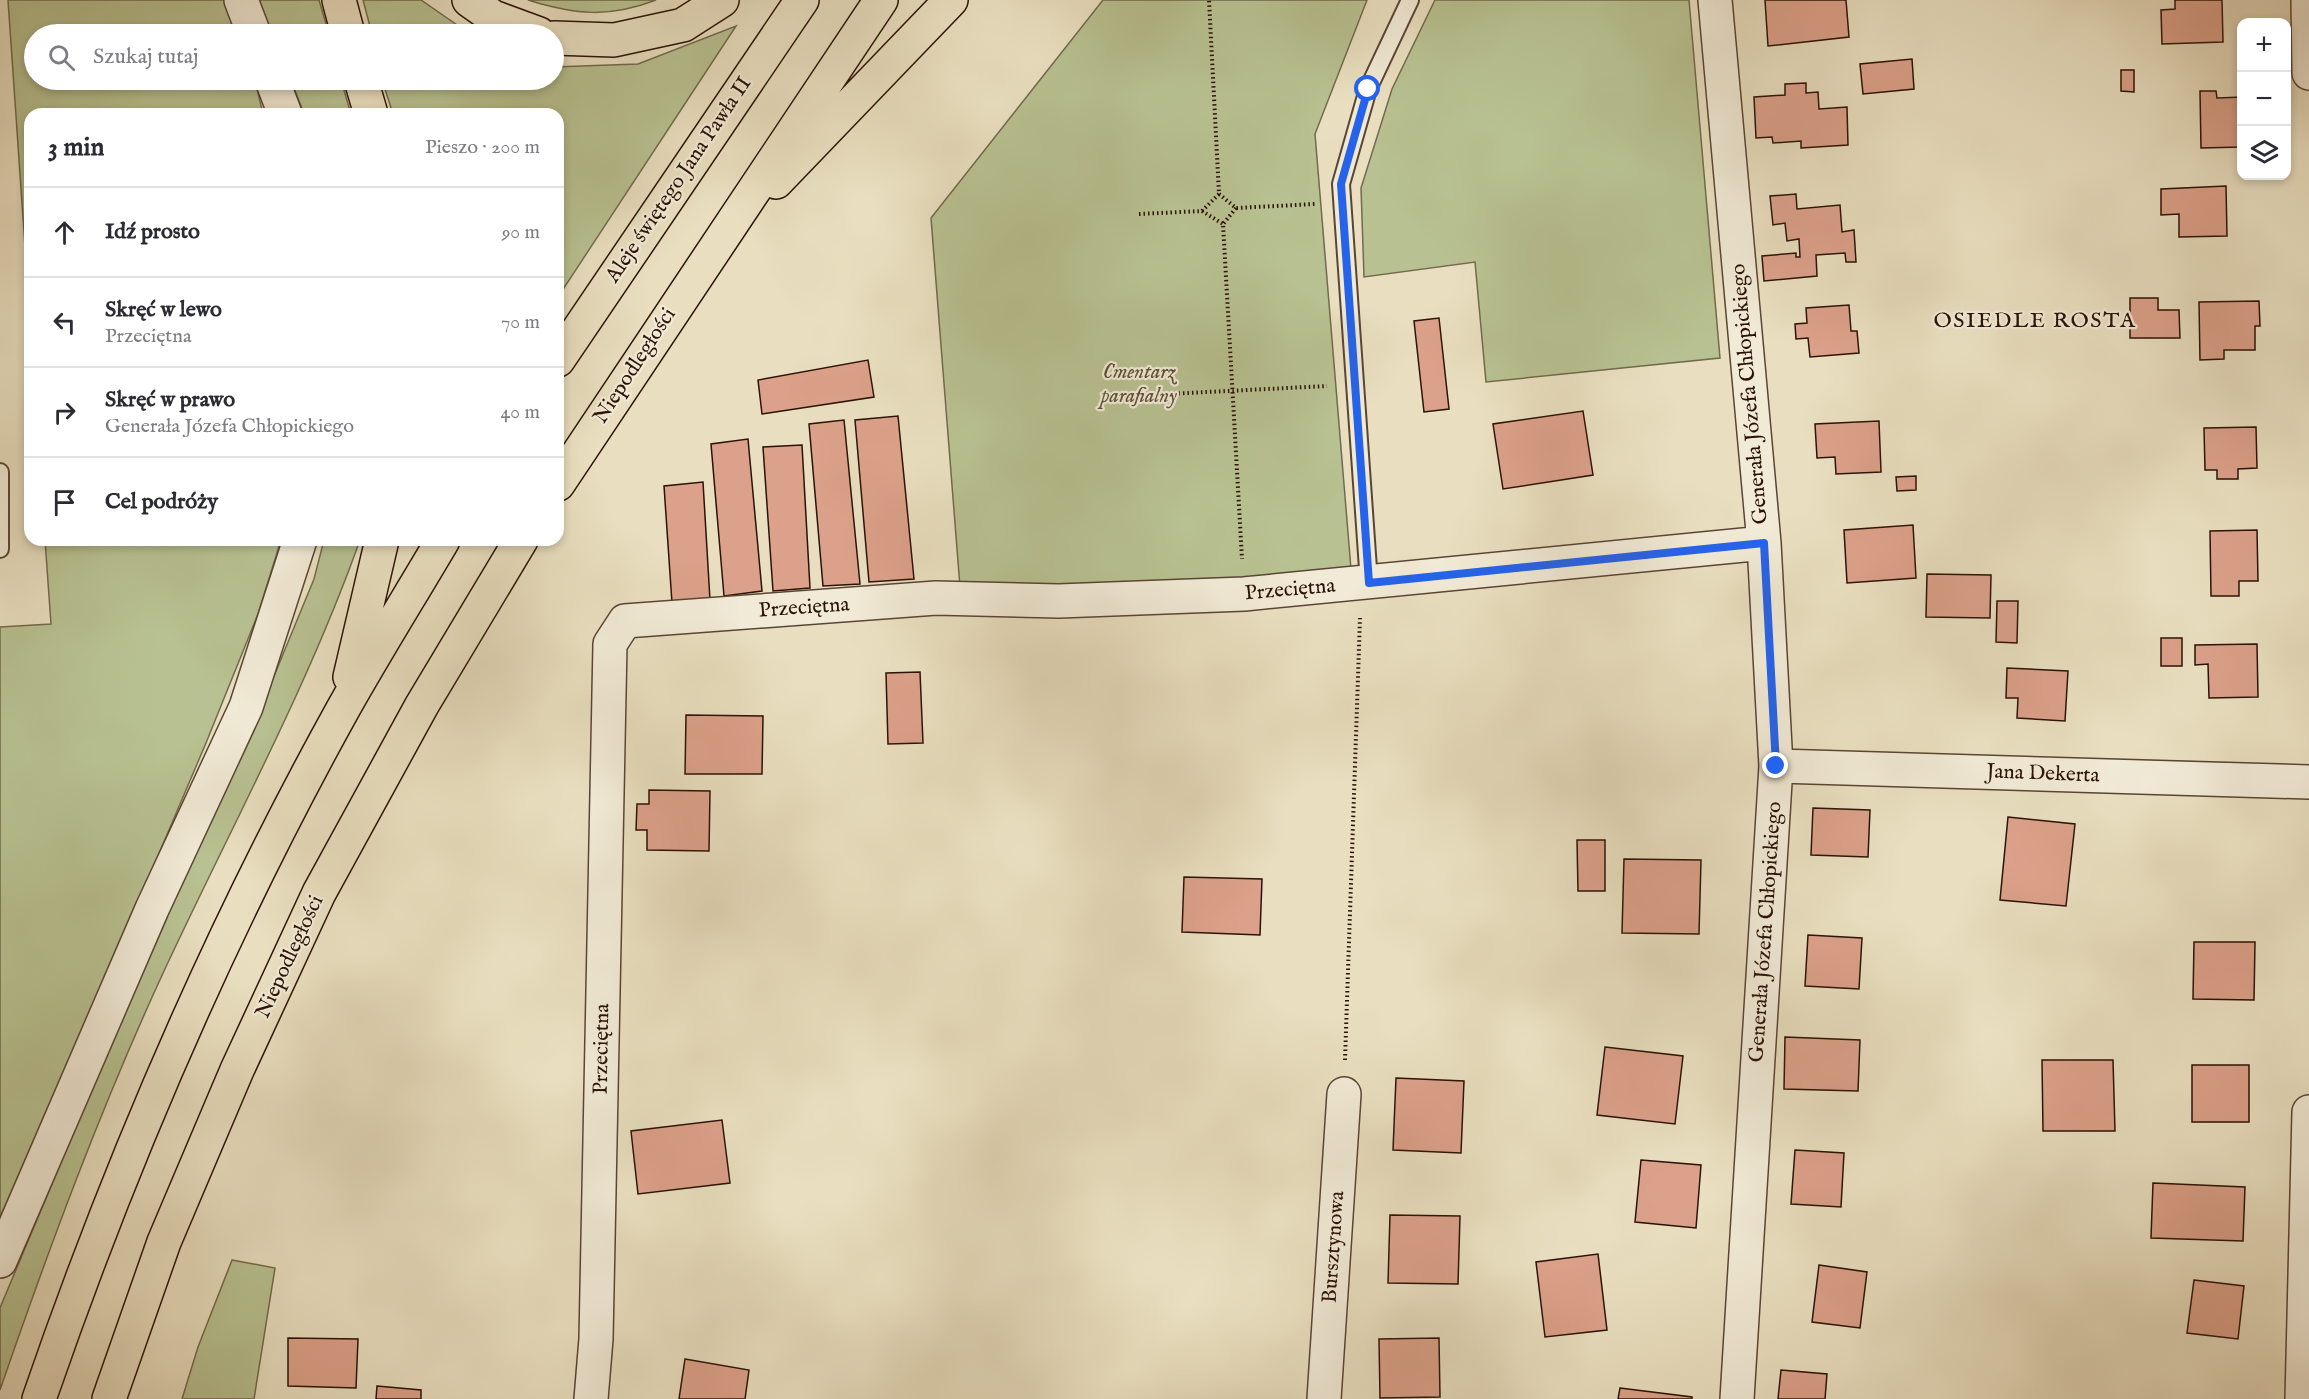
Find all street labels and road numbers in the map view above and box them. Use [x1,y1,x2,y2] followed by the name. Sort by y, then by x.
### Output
[599,72,758,289] street label: Aleje świętego Jana Pawła II
[1725,263,1775,525] street label: Generała Józefa Chłopickiego
[588,303,682,429] street label: Niepodległości
[1244,573,1337,607] street label: Przeciętna
[758,591,851,625] street label: Przeciętna
[1984,758,2101,789] street label: Jana Dekerta
[1743,801,1789,1063] street label: Generała Józefa Chłopickiego
[250,891,330,1023] street label: Niepodległości
[588,1002,616,1095] street label: Przeciętna
[1317,1189,1351,1304] street label: Bursztynowa

